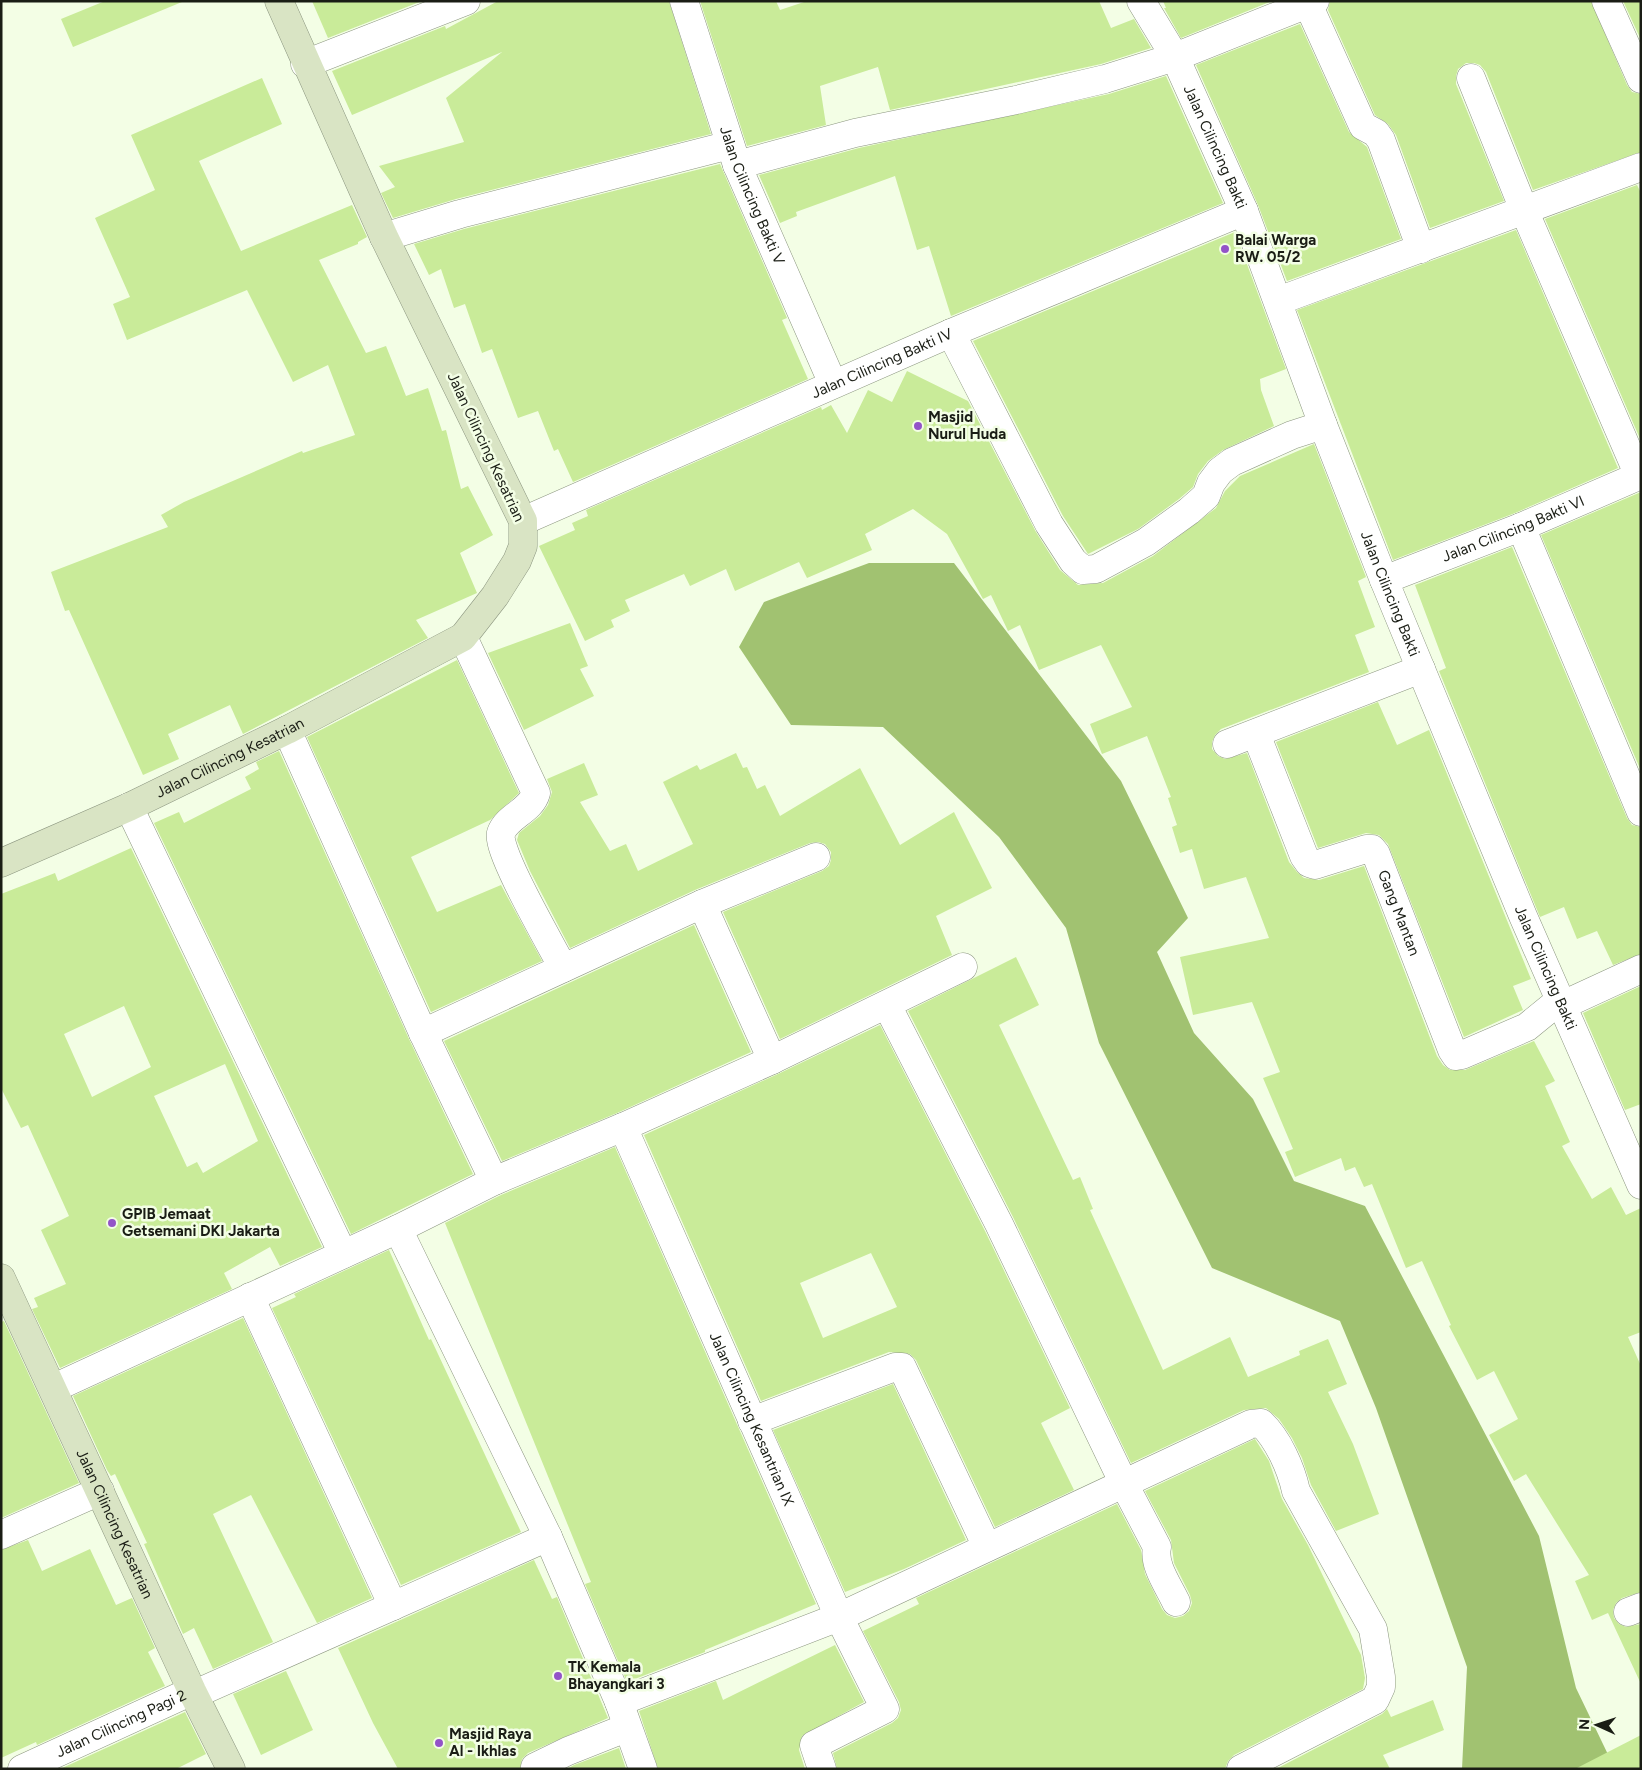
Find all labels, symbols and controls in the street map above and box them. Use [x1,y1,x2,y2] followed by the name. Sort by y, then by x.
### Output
[1180,82,1251,212] street label: Jalan Cilincing Bakti
[716,124,789,268] street label: Jalan Cilincing Bakti V
[1235,231,1316,266] place label: Balai Warga RW. 05/2
[1219,243,1231,255] marker: Balai Warga RW. 05/2
[809,324,956,402] street label: Jalan Cilincing Bakti IV
[444,370,528,524] street label: Jalan Cilincing Kesatrian
[928,408,1006,443] place label: Masjid Nurul Huda
[912,420,924,432] marker: Masjid Nurul Huda
[1440,492,1587,566] street label: Jalan Cilincing Bakti VI
[1357,528,1424,659] street label: Jalan Cilincing Bakti
[153,714,307,802] street label: Jalan Cilincing Kesatrian
[1374,867,1424,958] street label: Gang Mantan
[1511,903,1581,1033] street label: Jalan Cilincing Bakti
[122,1205,280,1240] place label: GPIB Jemaat Getsemani DKI Jakarta
[106,1217,118,1229] marker: GPIB Jemaat Getsemani DKI Jakarta
[706,1329,798,1509] street label: Jalan Cilincing Kesantrian IX
[72,1446,157,1602] street label: Jalan Cilincing Kesatrian
[568,1658,665,1693] place label: TK Kemala Bhayangkari 3
[552,1670,564,1682] marker: TK Kemala Bhayangkari 3
[53,1686,189,1761] street label: Jalan Cilincing Pagi 2
[1572,1700,1622,1750] north arrow
[1576,1718,1593,1730] text: N
[449,1725,532,1760] place label: Masjid Raya Al - Ikhlas
[433,1737,445,1749] marker: Masjid Raya Al - Ikhlas

